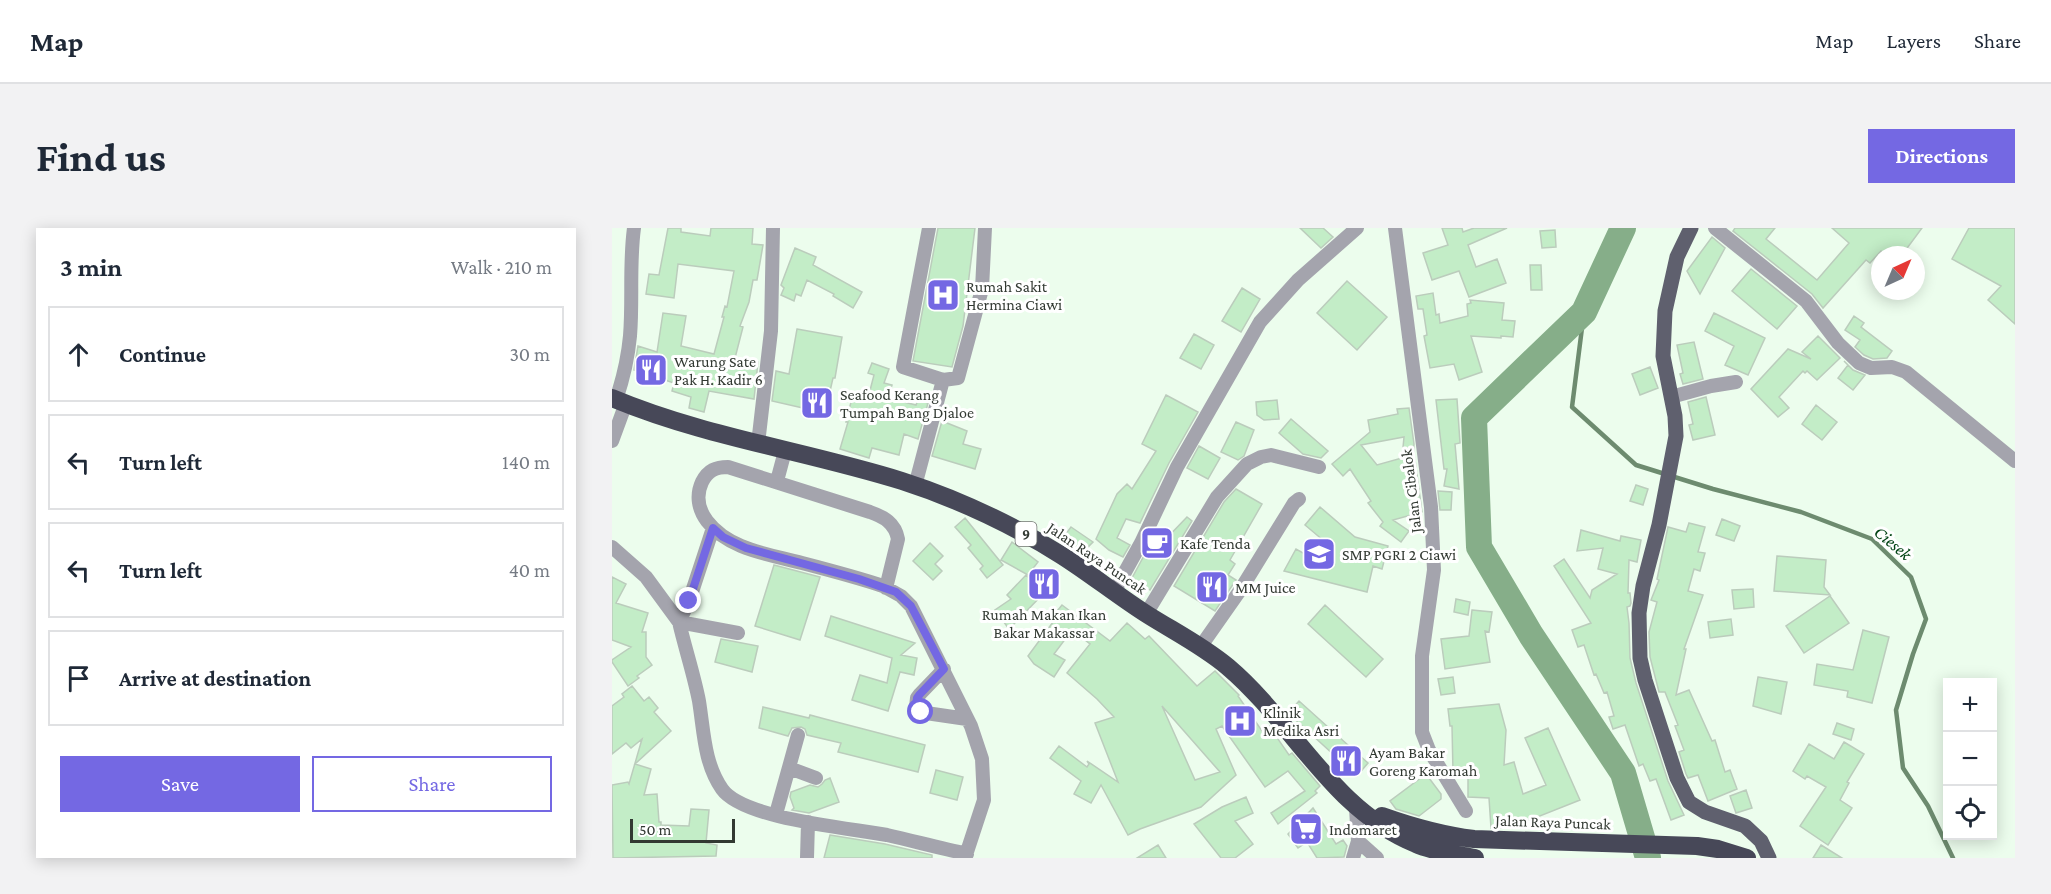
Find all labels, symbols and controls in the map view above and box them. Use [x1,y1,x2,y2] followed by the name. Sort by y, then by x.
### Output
[30,26,83,57] text: Map
[1815,29,1854,53] text: Map
[1887,29,1941,53] text: Layers
[1974,29,2021,53] text: Share
[1868,129,2015,183] button: Directions
[36,133,166,180] text: Find us
[1871,246,1925,300] north arrow
[60,253,122,282] text: 3 min
[451,256,552,278] text: Walk · 210 m
[925,277,961,313] hospital icon: Rumah Sakit Hermina Ciawi
[966,278,1062,313] place label: Rumah Sakit Hermina Ciawi
[62,338,95,371] icon: ahead
[119,342,206,367] text: Continue
[509,343,550,365] text: 30 m
[633,352,669,388] restaurant icon: Warung Sate Pak H. Kadir 6
[674,353,763,388] place label: Warung Sate Pak H. Kadir 6
[799,385,835,421] restaurant icon: Seafood Kerang Tumpah Bang Djaloe
[840,386,974,422] place label: Seafood Kerang Tumpah Bang Djaloe
[62,446,95,479] icon: left
[1397,448,1426,536] street label: Jalan Cibalok
[119,450,202,475] text: Turn left
[502,451,550,473] text: 140 m
[1042,517,1150,598] street label: Jalan Raya Puncak
[1016,522,1036,546] road number: 9
[1870,522,1917,565] water label: Ciesek
[1139,525,1175,561] cafe icon: Kafe Tenda
[1180,535,1251,552] place label: Kafe Tenda
[1301,536,1337,572] school or university icon: SMP PGRI 2 Ciawi
[1342,546,1456,563] place label: SMP PGRI 2 Ciawi
[62,554,95,587] icon: left
[119,558,202,583] text: Turn left
[509,559,550,581] text: 40 m
[1026,566,1062,602] restaurant icon: Rumah Makan Ikan Bakar Makassar
[1194,569,1230,605] restaurant icon: MM Juice
[1235,579,1296,597] place label: MM Juice
[675,587,701,613] route end
[982,606,1107,641] place label: Rumah Makan Ikan Bakar Makassar
[62,662,95,695] icon: arrive
[119,666,311,691] text: Arrive at destination
[1943,678,1997,840] map controls
[1943,678,1997,732] button: +
[907,698,933,724] route start
[1222,703,1258,739] hospital icon: Klinik Medika Asri
[1263,704,1339,739] place label: Klinik Medika Asri
[1943,732,1997,786] button: −
[1328,743,1364,779] restaurant icon: Ayam Bakar Goreng Karomah
[1369,744,1478,780] place label: Ayam Bakar Goreng Karomah
[60,756,300,812] button: Save
[312,756,552,812] button: Share
[1943,786,1997,840] button: locate
[1288,811,1324,847] supermarket icon: Indomaret
[1493,811,1612,834] street label: Jalan Raya Puncak
[630,816,735,844] scale bar
[639,821,671,838] text: 50 m
[1329,821,1397,838] place label: Indomaret

